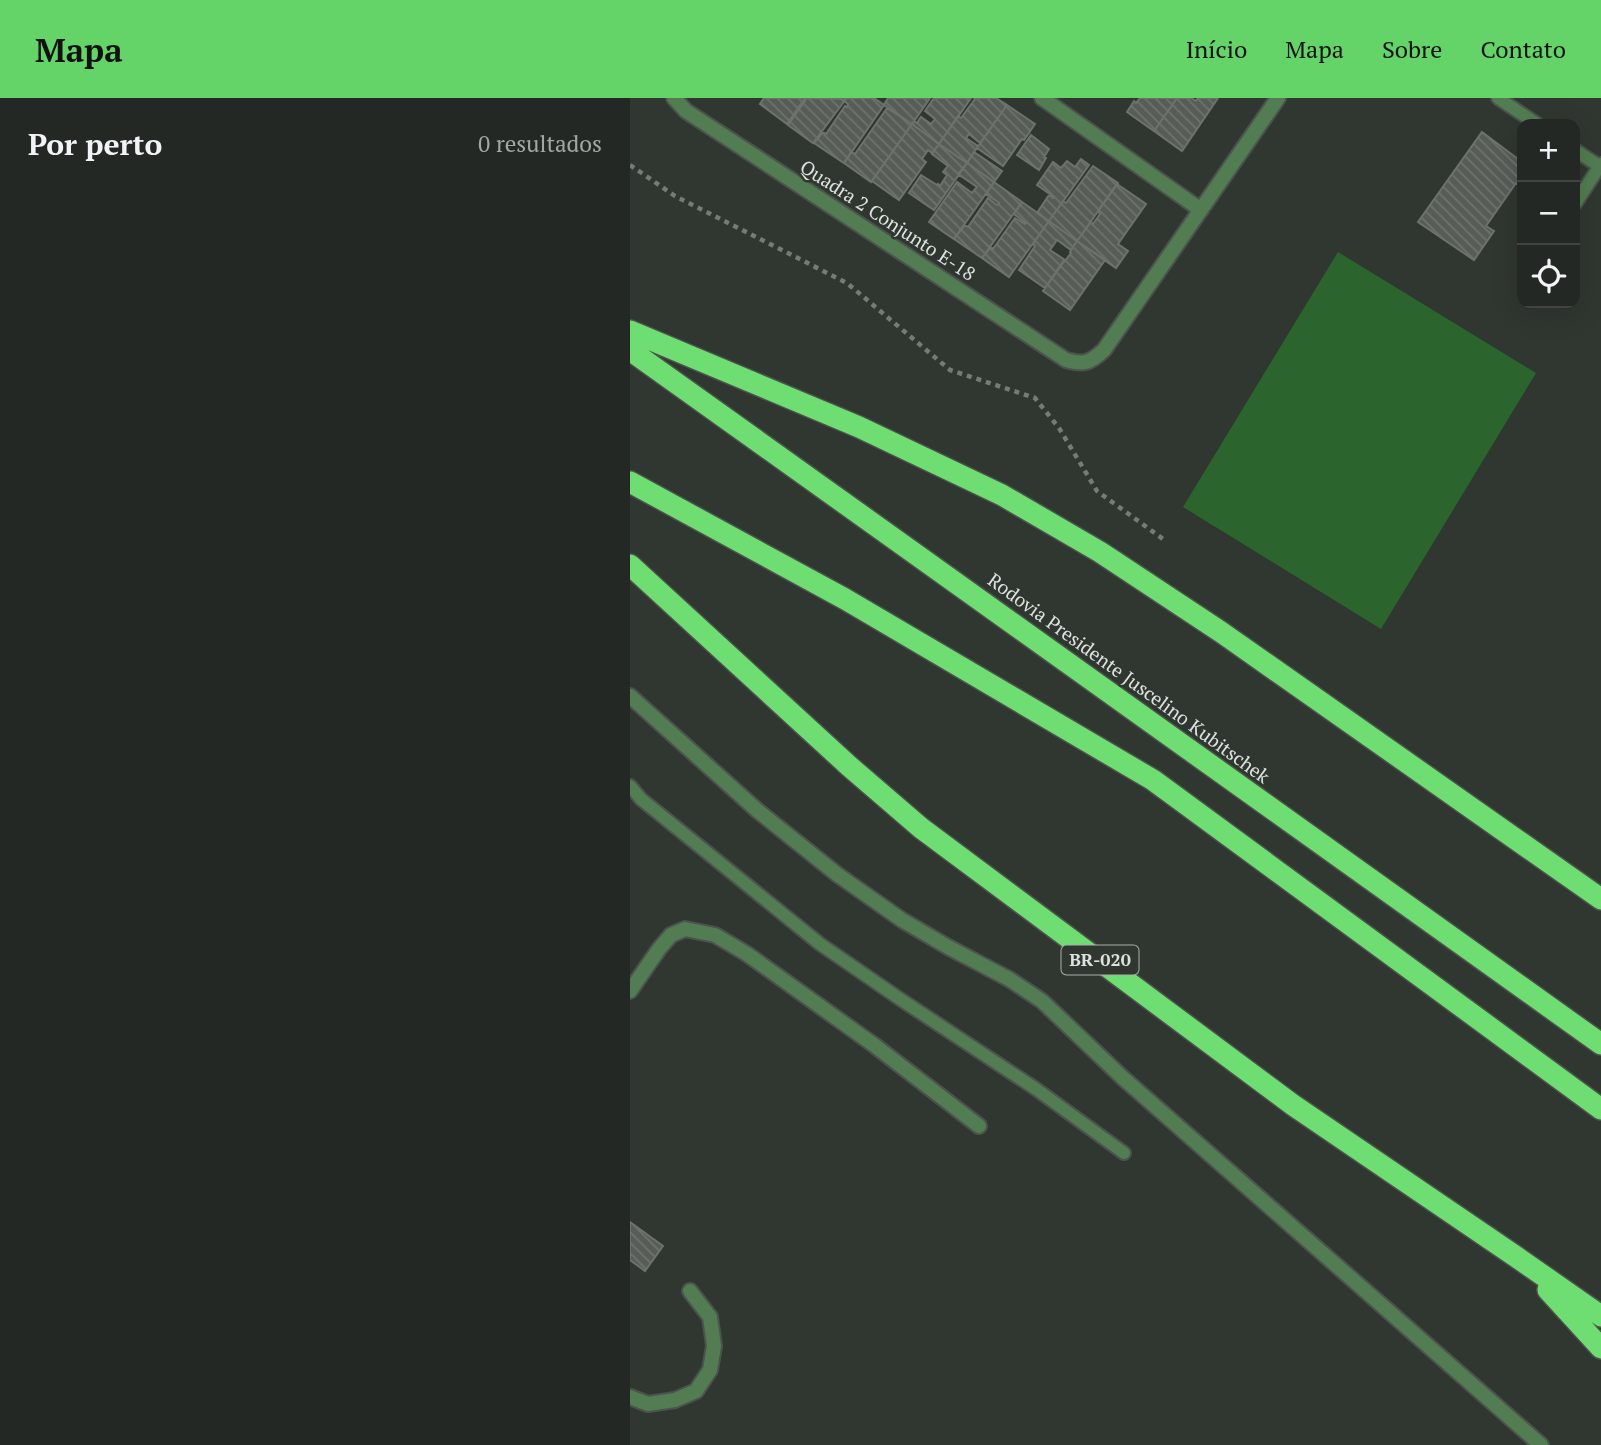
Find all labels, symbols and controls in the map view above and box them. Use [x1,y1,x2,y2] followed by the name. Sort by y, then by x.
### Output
[35,28,123,71] text: Mapa
[1186,33,1247,65] text: Início
[1285,33,1344,65] text: Mapa
[1382,33,1442,65] text: Sobre
[1480,33,1566,65] text: Contato
[1517,119,1580,308] map controls
[1517,119,1580,182] button: +
[28,124,162,164] text: Por perto
[478,128,602,159] text: 0 resultados
[796,154,981,286] street label: Quadra 2 Conjunto E-18
[1517,182,1580,245] button: −
[1517,245,1580,308] button: locate
[983,567,1275,789] street label: Rodovia Presidente Juscelino Kubitschek
[1062,946,1138,974] road number: BR-020

